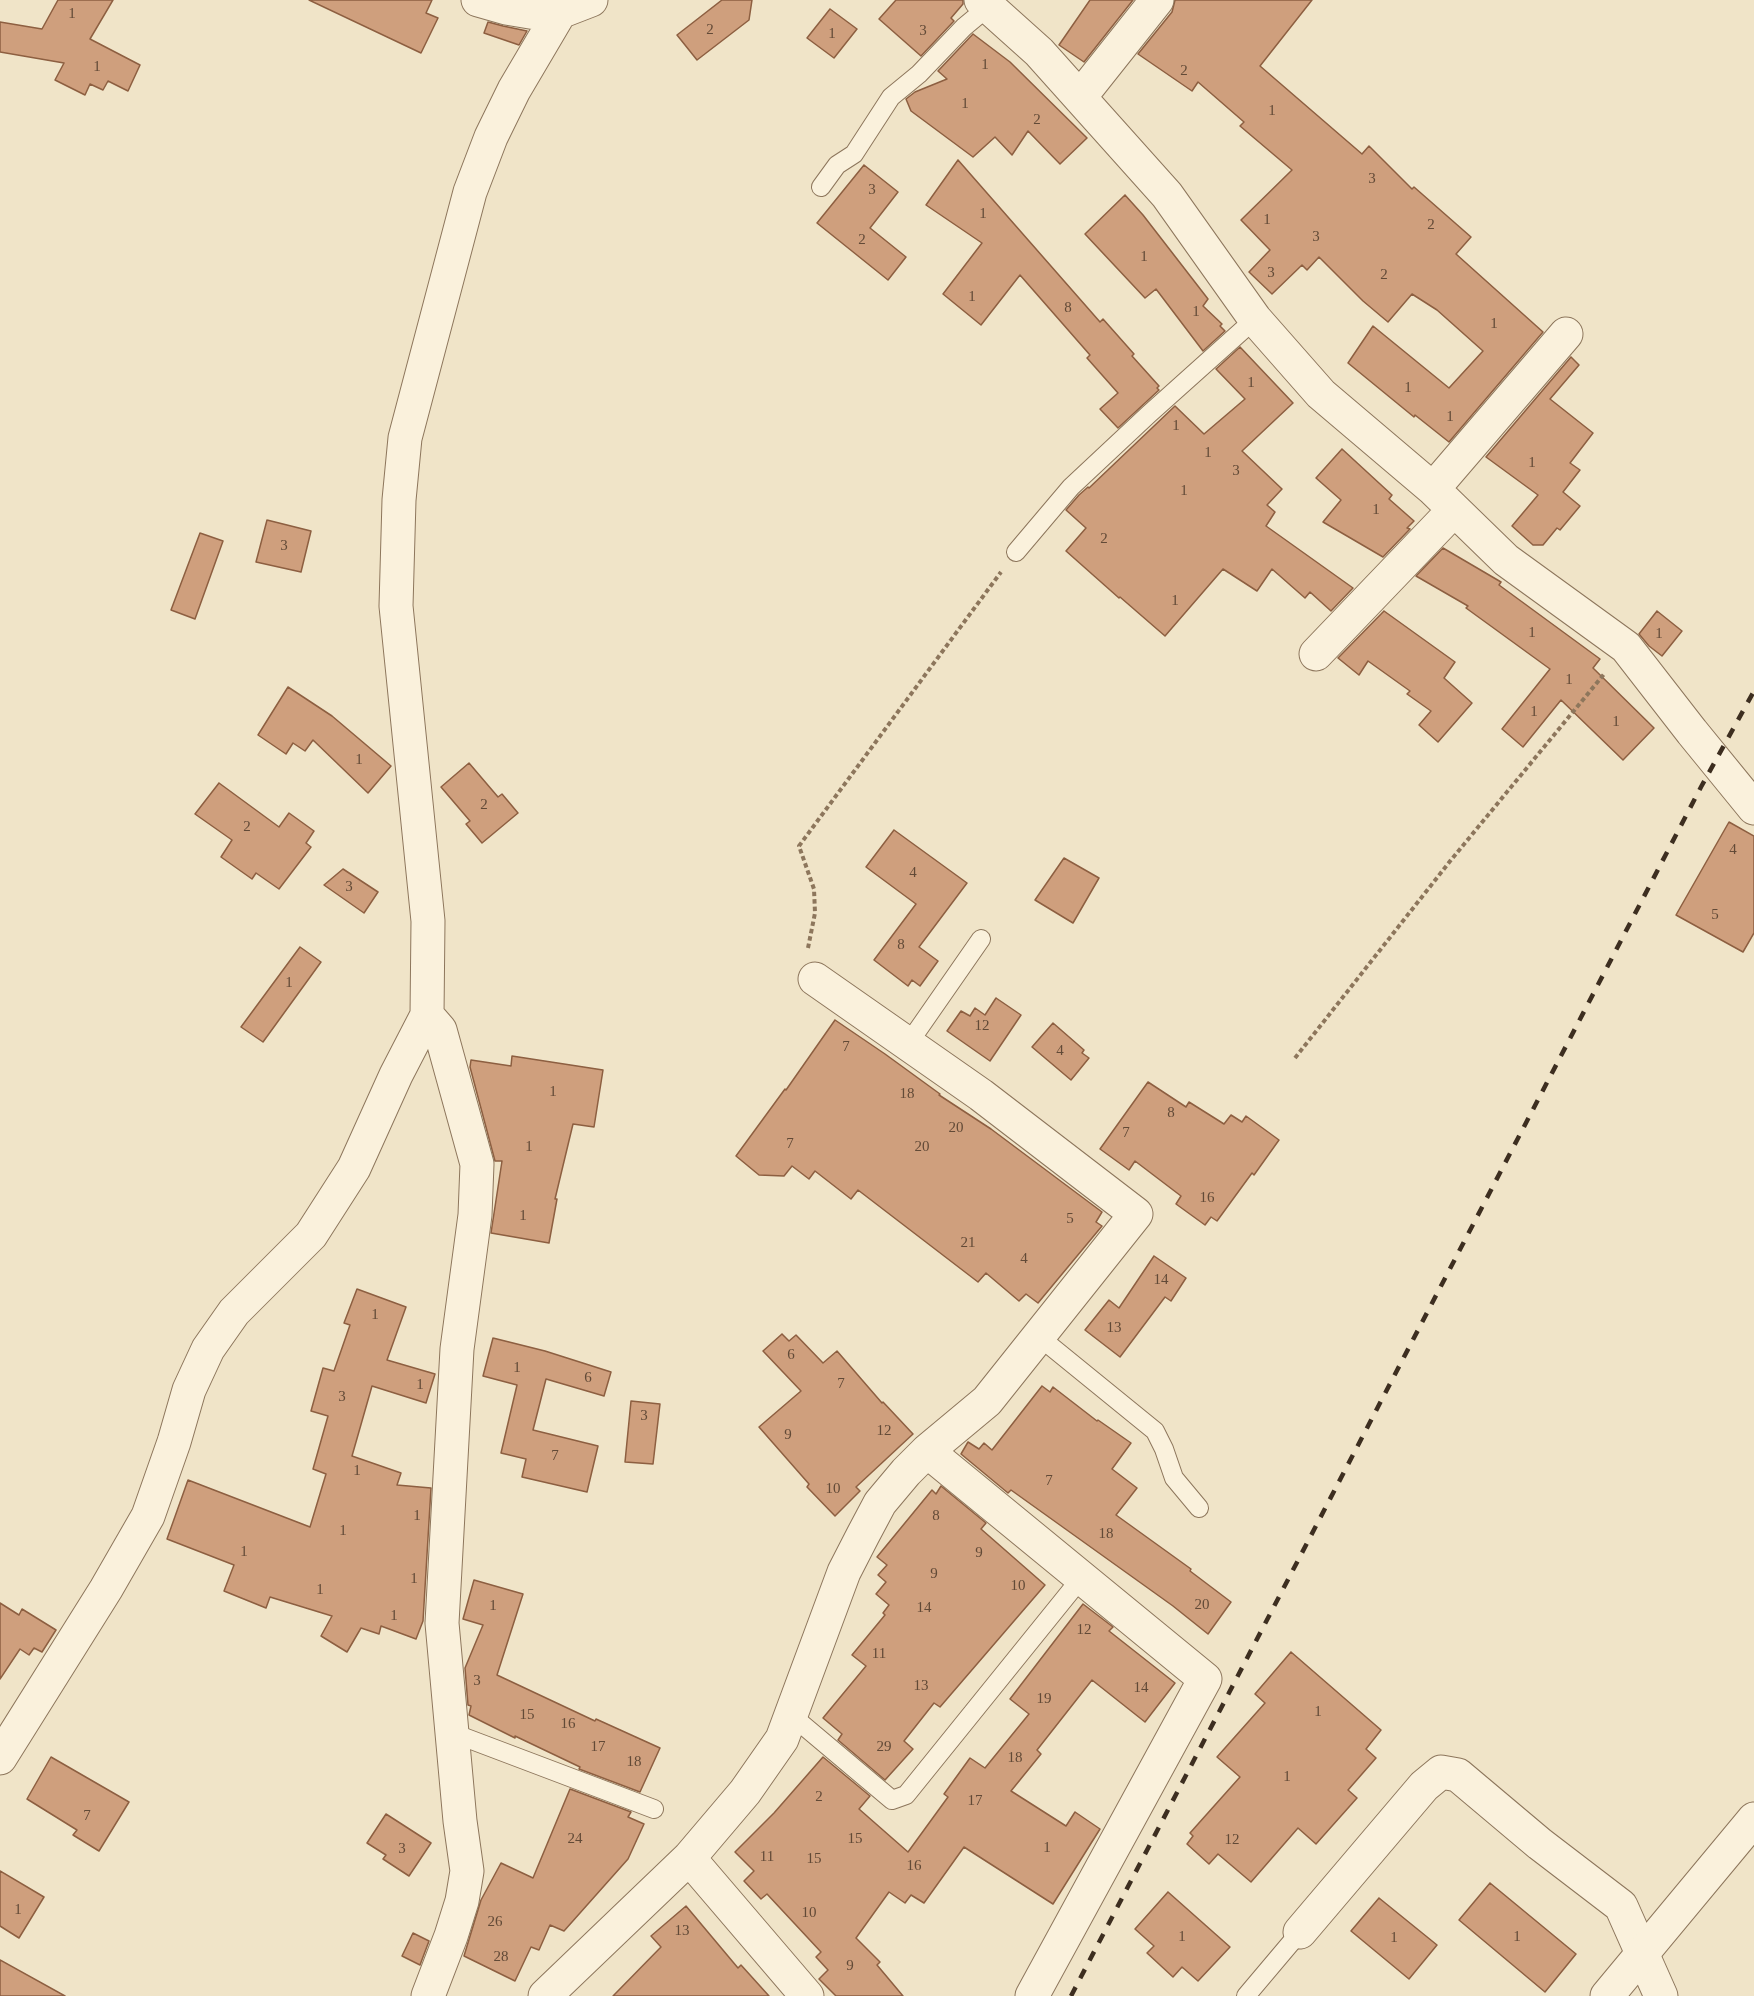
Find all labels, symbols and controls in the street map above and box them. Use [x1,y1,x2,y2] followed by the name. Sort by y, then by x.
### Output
[68,5,76,23] house number: 1
[706,21,714,39] house number: 2
[919,22,927,40] house number: 3
[828,25,836,43] house number: 1
[981,56,989,74] house number: 1
[93,58,101,76] house number: 1
[1180,62,1188,80] house number: 2
[961,95,969,113] house number: 1
[1268,102,1276,120] house number: 1
[1033,111,1041,129] house number: 2
[1368,170,1376,188] house number: 3
[868,181,876,199] house number: 3
[979,205,987,223] house number: 1
[1263,211,1271,229] house number: 1
[1427,216,1435,234] house number: 2
[1312,228,1320,246] house number: 3
[858,231,866,249] house number: 2
[1140,248,1148,266] house number: 1
[1267,264,1275,282] house number: 3
[1380,266,1388,284] house number: 2
[968,288,976,306] house number: 1
[1064,299,1072,317] house number: 8
[1192,303,1200,321] house number: 1
[1490,315,1498,333] house number: 1
[1247,374,1255,392] house number: 1
[1404,379,1412,397] house number: 1
[1446,408,1454,426] house number: 1
[1172,417,1180,435] house number: 1
[1204,444,1212,462] house number: 1
[1528,454,1536,472] house number: 1
[1232,462,1240,480] house number: 3
[1180,482,1188,500] house number: 1
[1372,501,1380,519] house number: 1
[1100,530,1108,548] house number: 2
[280,537,288,555] house number: 3
[1171,592,1179,610] house number: 1
[1528,624,1536,642] house number: 1
[1655,625,1663,643] house number: 1
[1565,671,1573,689] house number: 1
[1530,703,1538,721] house number: 1
[1612,713,1620,731] house number: 1
[355,751,363,769] house number: 1
[480,796,488,814] house number: 2
[243,818,251,836] house number: 2
[1729,841,1737,859] house number: 4
[909,864,917,882] house number: 4
[345,878,353,896] house number: 3
[1711,906,1719,924] house number: 5
[897,936,905,954] house number: 8
[285,974,293,992] house number: 1
[974,1017,990,1035] house number: 12
[842,1038,850,1056] house number: 7
[1056,1042,1064,1060] house number: 4
[549,1083,557,1101] house number: 1
[899,1085,915,1103] house number: 18
[1167,1104,1175,1122] house number: 8
[948,1119,964,1137] house number: 20
[1122,1124,1130,1142] house number: 7
[786,1135,794,1153] house number: 7
[525,1138,533,1156] house number: 1
[914,1138,930,1156] house number: 20
[1199,1189,1215,1207] house number: 16
[519,1207,527,1225] house number: 1
[1066,1210,1074,1228] house number: 5
[960,1234,976,1252] house number: 21
[1020,1250,1028,1268] house number: 4
[1153,1271,1169,1289] house number: 14
[371,1306,379,1324] house number: 1
[1106,1319,1122,1337] house number: 13
[787,1346,795,1364] house number: 6
[513,1359,521,1377] house number: 1
[584,1369,592,1387] house number: 6
[837,1375,845,1393] house number: 7
[416,1376,424,1394] house number: 1
[338,1388,346,1406] house number: 3
[640,1407,648,1425] house number: 3
[876,1422,892,1440] house number: 12
[784,1426,792,1444] house number: 9
[551,1447,559,1465] house number: 7
[353,1462,361,1480] house number: 1
[1045,1472,1053,1490] house number: 7
[825,1480,841,1498] house number: 10
[413,1507,421,1525] house number: 1
[932,1507,940,1525] house number: 8
[339,1522,347,1540] house number: 1
[1098,1525,1114,1543] house number: 18
[240,1543,248,1561] house number: 1
[975,1544,983,1562] house number: 9
[930,1565,938,1583] house number: 9
[410,1570,418,1588] house number: 1
[1010,1577,1026,1595] house number: 10
[316,1581,324,1599] house number: 1
[1194,1596,1210,1614] house number: 20
[489,1597,497,1615] house number: 1
[916,1599,932,1617] house number: 14
[390,1607,398,1625] house number: 1
[1076,1621,1092,1639] house number: 12
[871,1645,887,1663] house number: 11
[473,1672,481,1690] house number: 3
[913,1677,929,1695] house number: 13
[1133,1679,1149,1697] house number: 14
[1036,1690,1052,1708] house number: 19
[1314,1703,1322,1721] house number: 1
[519,1706,535,1724] house number: 15
[560,1715,576,1733] house number: 16
[590,1738,606,1756] house number: 17
[876,1738,892,1756] house number: 29
[1007,1749,1023,1767] house number: 18
[626,1753,642,1771] house number: 18
[1283,1768,1291,1786] house number: 1
[815,1788,823,1806] house number: 2
[967,1792,983,1810] house number: 17
[83,1807,91,1825] house number: 7
[567,1830,583,1848] house number: 24
[847,1830,863,1848] house number: 15
[1224,1831,1240,1849] house number: 12
[1043,1839,1051,1857] house number: 1
[398,1840,406,1858] house number: 3
[759,1848,775,1866] house number: 11
[806,1850,822,1868] house number: 15
[906,1857,922,1875] house number: 16
[14,1901,22,1919] house number: 1
[801,1904,817,1922] house number: 10
[487,1913,503,1931] house number: 26
[674,1922,690,1940] house number: 13
[1178,1928,1186,1946] house number: 1
[1513,1928,1521,1946] house number: 1
[1390,1929,1398,1947] house number: 1
[493,1948,509,1966] house number: 28
[846,1957,854,1975] house number: 9

